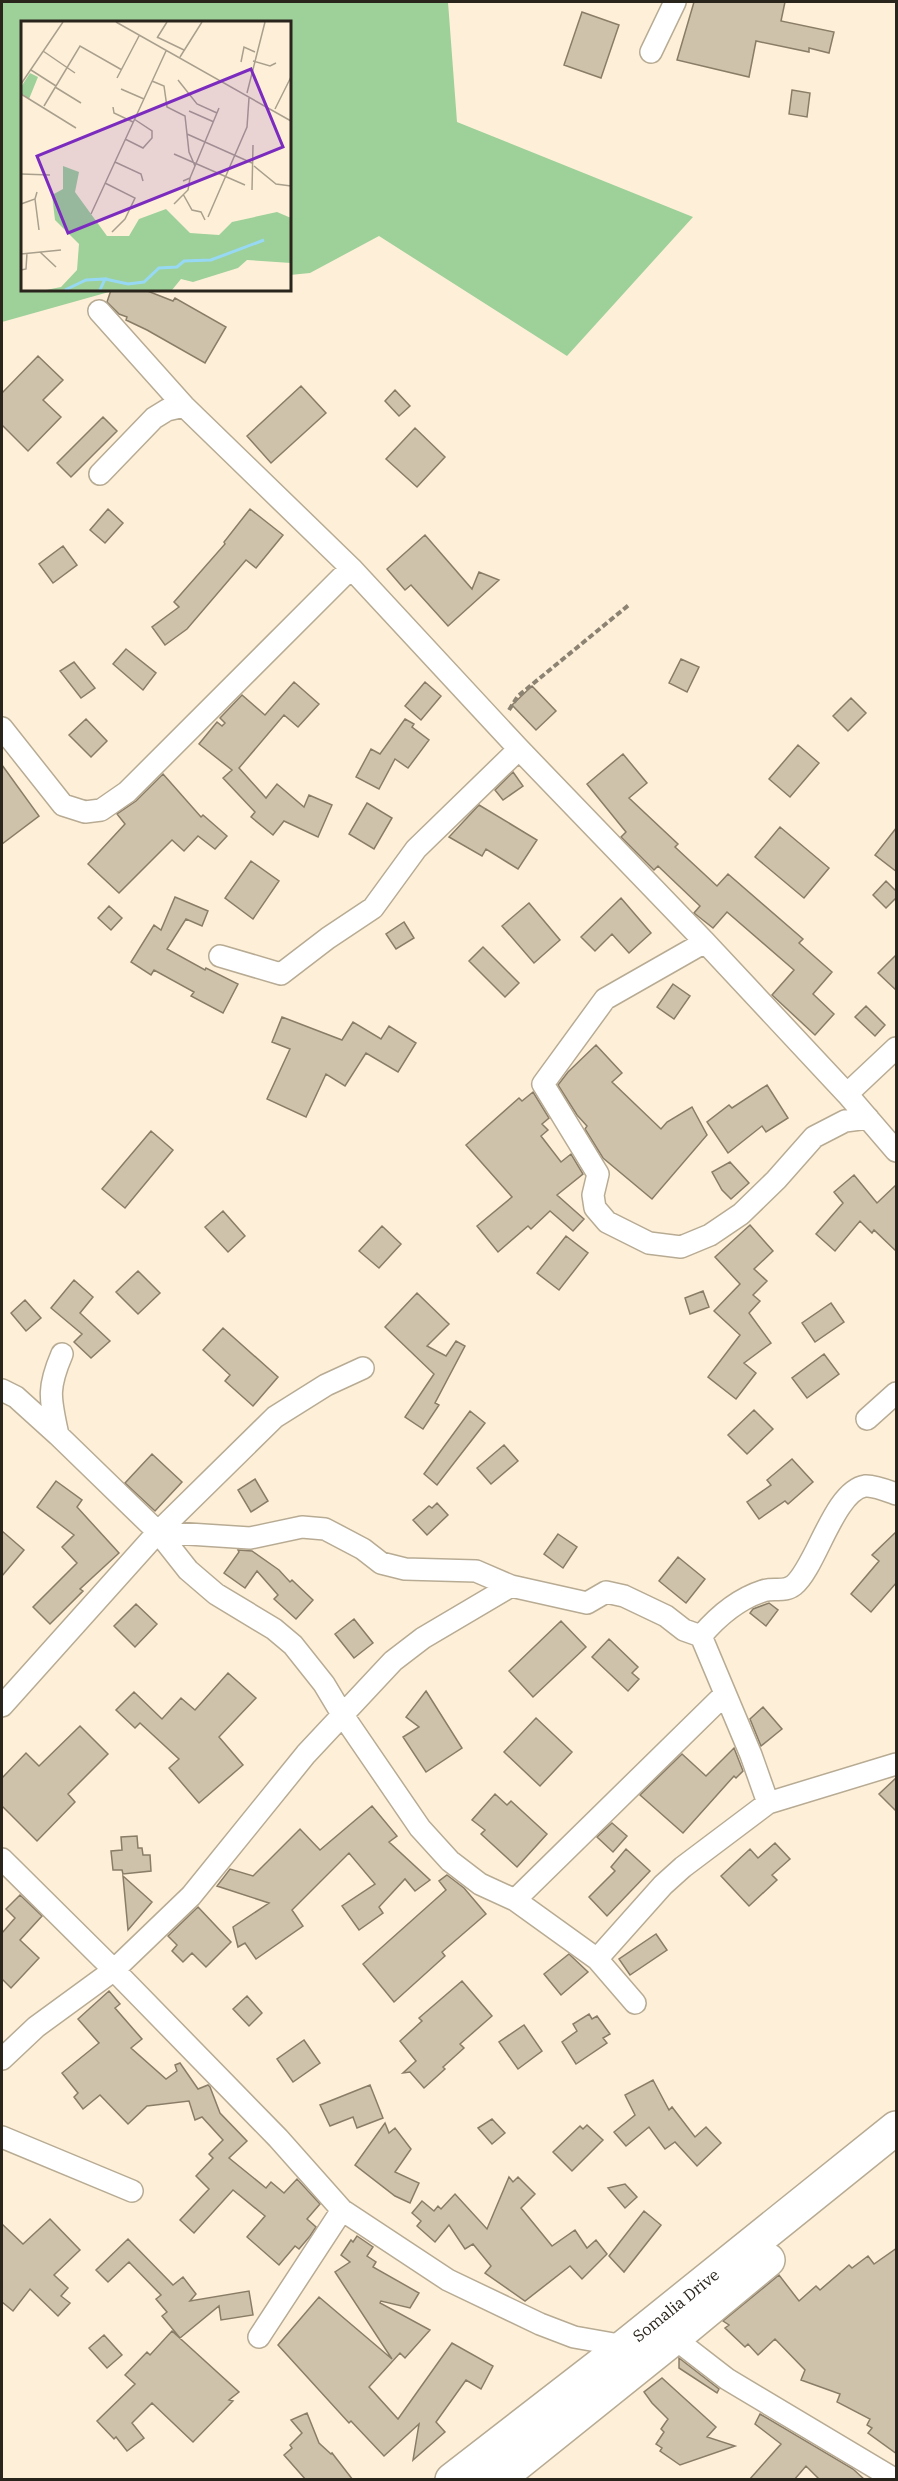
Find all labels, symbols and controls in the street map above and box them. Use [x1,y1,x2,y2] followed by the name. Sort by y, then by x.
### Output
[21,21,291,291] inset map
[629,2264,723,2346] street label: Somalia Drive

